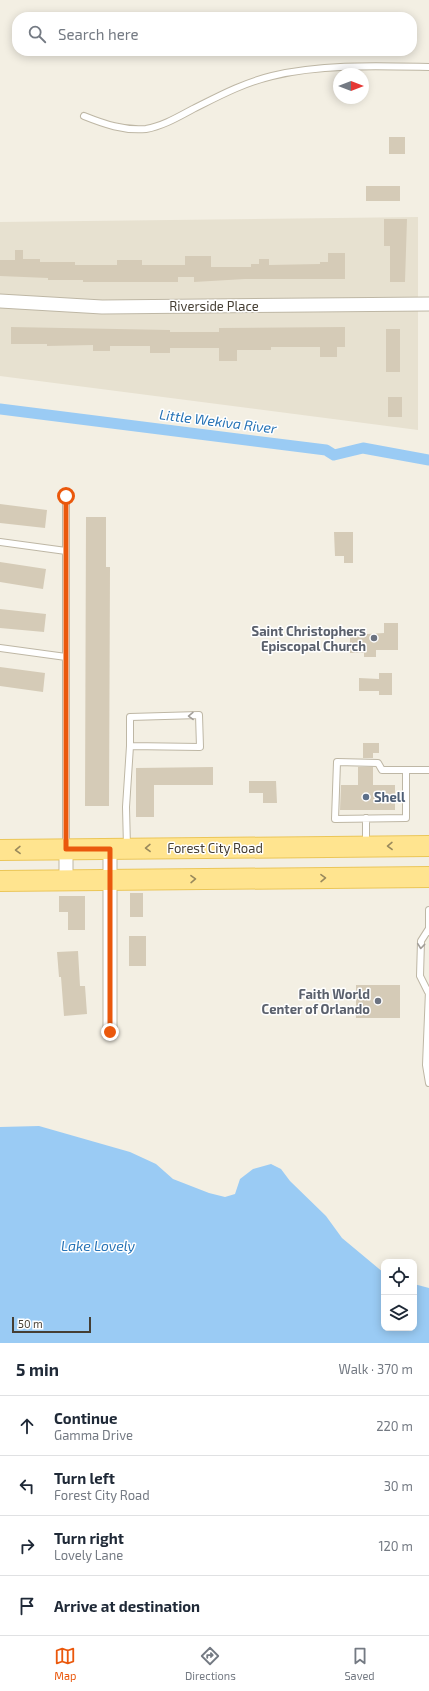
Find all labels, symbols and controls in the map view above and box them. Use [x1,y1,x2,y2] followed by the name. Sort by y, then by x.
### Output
[12,12,417,56] search box
[26,23,48,45] icon: search
[58,25,139,43] text: Search here
[333,68,369,104] north arrow
[169,298,259,314] street label: Riverside Place
[158,405,278,437] water label: Little Wekiva River
[57,487,75,505] route start
[252,623,366,654] place label: Saint Christophers Episcopal Church
[369,633,379,643] marker: Saint Christophers Episcopal Church
[188,711,194,720] one-way arrow
[374,789,406,805] place label: Shell
[361,792,371,802] marker: Shell
[167,840,263,856] street label: Forest City Road
[387,842,393,850] one-way arrow
[145,844,151,852] one-way arrow
[15,845,21,854] one-way arrow
[320,874,326,882] one-way arrow
[190,875,196,883] one-way arrow
[417,943,426,949] one-way arrow
[262,986,370,1017] place label: Faith World Center of Orlando
[373,996,383,1006] marker: Faith World Center of Orlando
[101,1023,119,1041] route end
[61,1237,136,1254] water label: Lake Lovely
[381,1259,417,1331] map controls
[381,1259,417,1295] button: locate
[381,1295,417,1331] button: layers
[12,1315,91,1334] scale bar
[18,1317,43,1330] text: 50 m
[16,1359,59,1379] text: 5 min
[338,1361,413,1377] text: Walk · 370 m
[54,1409,117,1427] text: Continue
[16,1415,38,1437] icon: ahead
[376,1418,413,1434] text: 220 m
[54,1427,133,1443] text: Gamma Drive
[54,1469,115,1487] text: Turn left
[16,1475,38,1497] icon: left
[384,1478,413,1494] text: 30 m
[54,1487,150,1503] text: Forest City Road
[54,1529,124,1547] text: Turn right
[16,1535,38,1557] icon: right
[378,1538,413,1554] text: 120 m
[54,1547,123,1563] text: Lovely Lane
[16,1595,38,1617] icon: arrive
[54,1597,200,1615] text: Arrive at destination
[54,1645,76,1682] tab: Map
[185,1645,236,1682] tab: Directions
[344,1645,375,1682] tab: Saved

